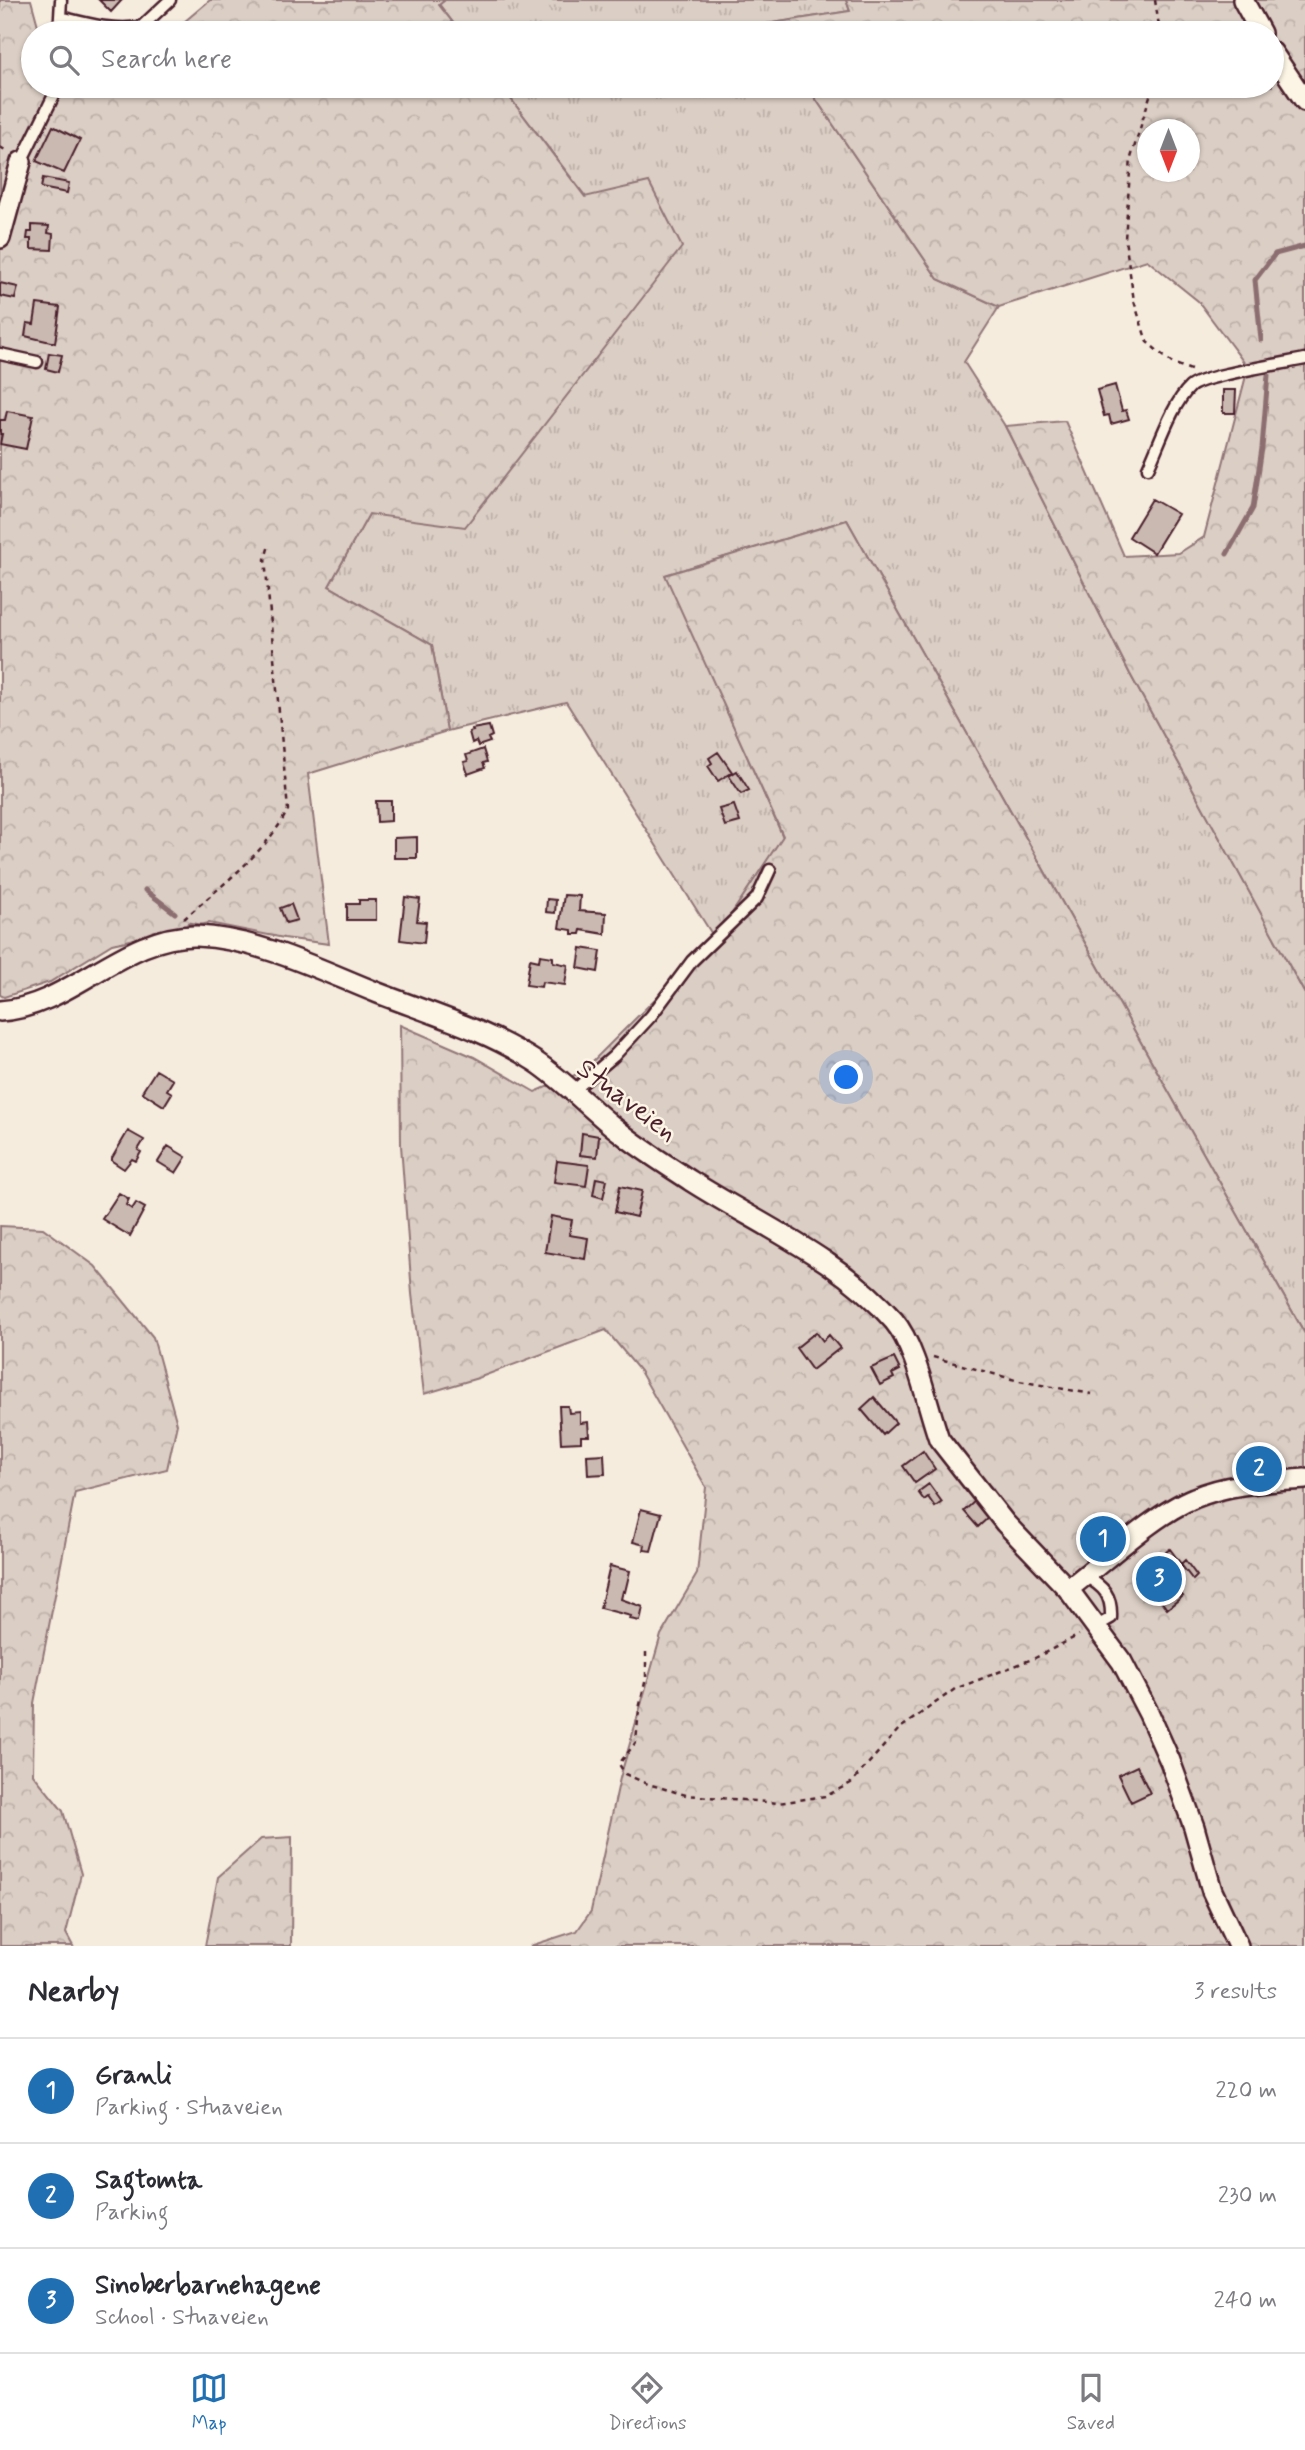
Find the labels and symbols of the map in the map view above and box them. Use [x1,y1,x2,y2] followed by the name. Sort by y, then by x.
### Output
[1137,119,1200,182] north arrow
[568,1051,685,1151] street label: Stuaveien
[829,1060,863,1094] your location
[1236,1443,1282,1495] pin: 2
[1080,1513,1126,1565] pin: 1
[1136,1553,1182,1605] pin: 3

